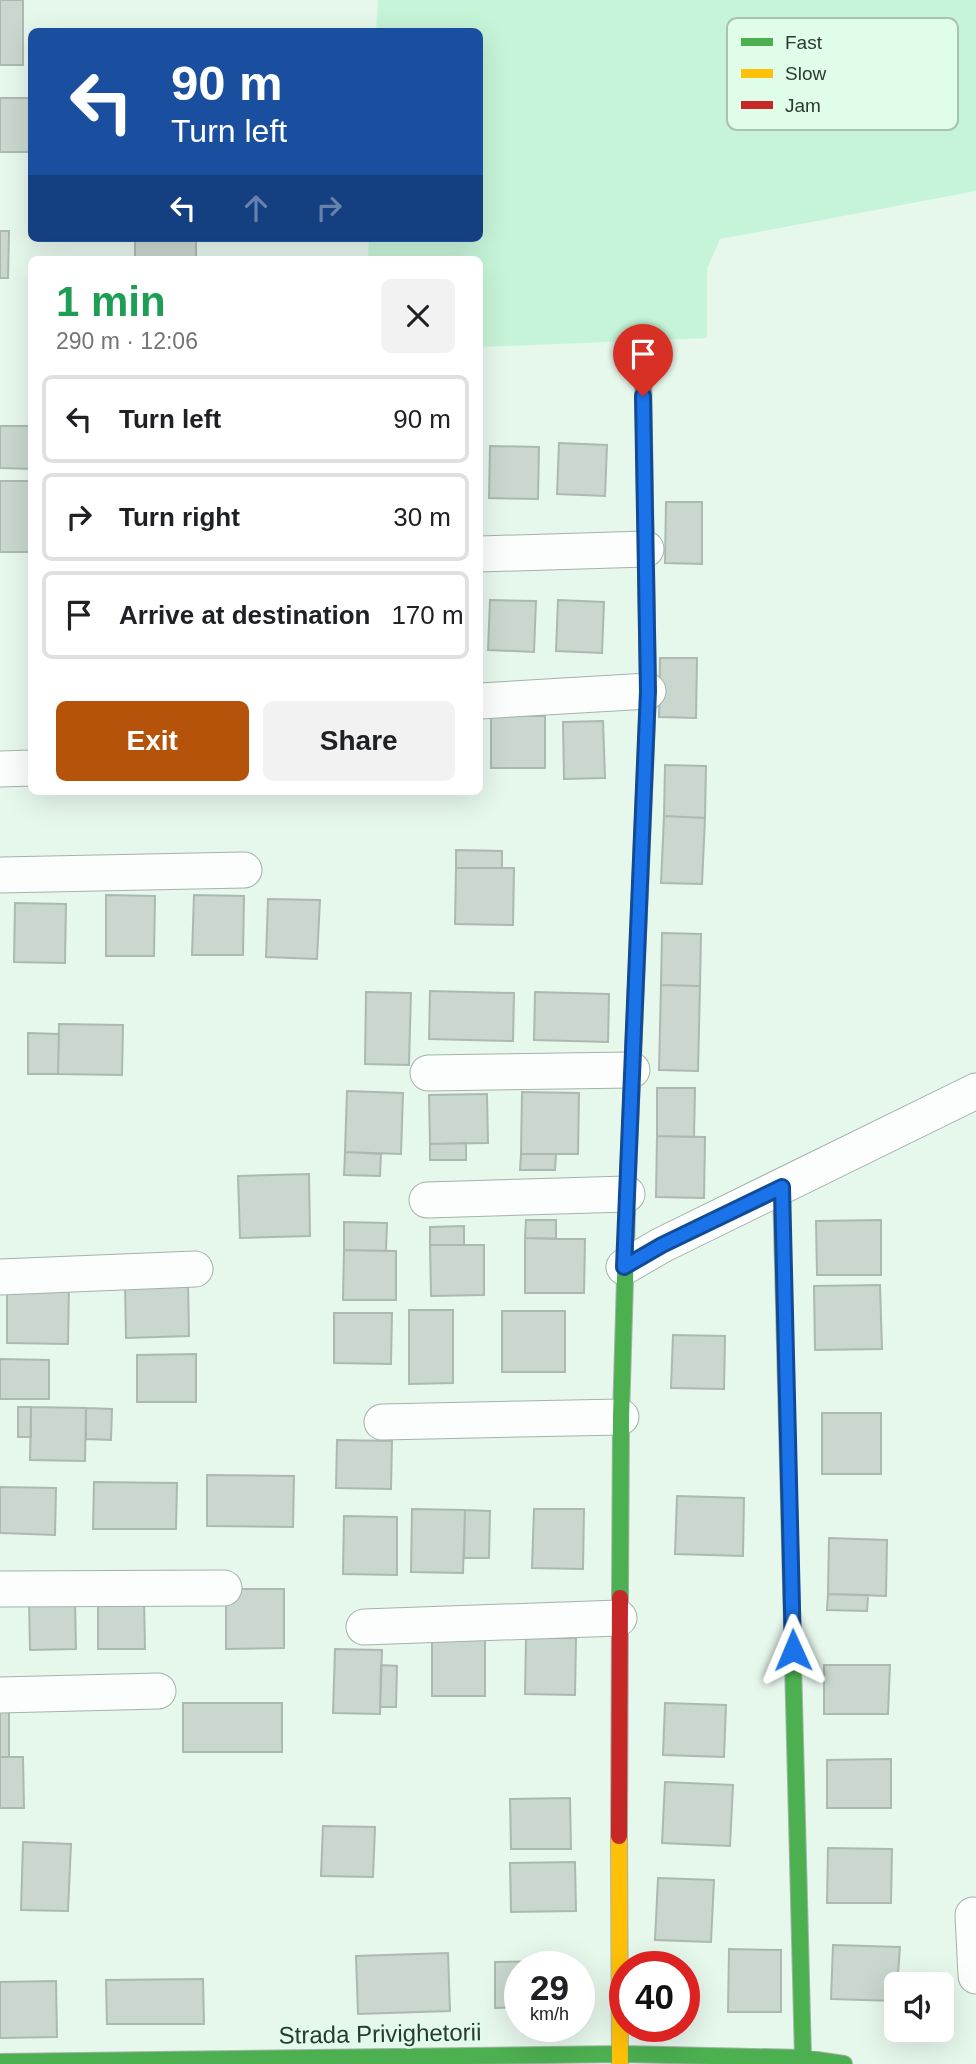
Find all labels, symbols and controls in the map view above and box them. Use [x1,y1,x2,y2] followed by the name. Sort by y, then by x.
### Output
[727,18,958,130] legend
[785,32,823,53] text: Fast
[56,56,147,147] icon: left
[171,56,283,110] text: 90 m
[785,63,826,84] text: Slow
[785,95,821,116] text: Jam
[171,113,287,149] text: Turn left
[164,189,202,227] icon: left
[237,189,275,227] icon: ahead
[310,189,348,227] icon: right
[56,278,166,325] text: 1 min
[381,279,455,353] button: close
[613,324,673,396] pin
[56,328,198,354] text: 290 m · 12:06
[624,335,662,373] icon: arrive
[60,400,98,438] icon: left
[119,404,221,434] text: Turn left
[393,404,451,434] text: 90 m
[60,498,98,536] icon: right
[119,502,240,532] text: Turn right
[393,502,451,532] text: 30 m
[60,596,98,634] icon: arrive
[119,600,370,630] text: Arrive at destination
[391,600,464,630] text: 170 m
[56,701,249,781] button: Exit
[263,701,455,781] button: Share
[756,1613,830,1687] position arrow
[609,1951,700,2042] speed limit sign: 40
[530,1968,569,2007] text: 29
[884,1972,954,2042] map controls
[884,1972,954,2042] button: sound
[530,2004,569,2024] text: km/h
[278,2018,482,2049] street label: Strada Privighetorii

